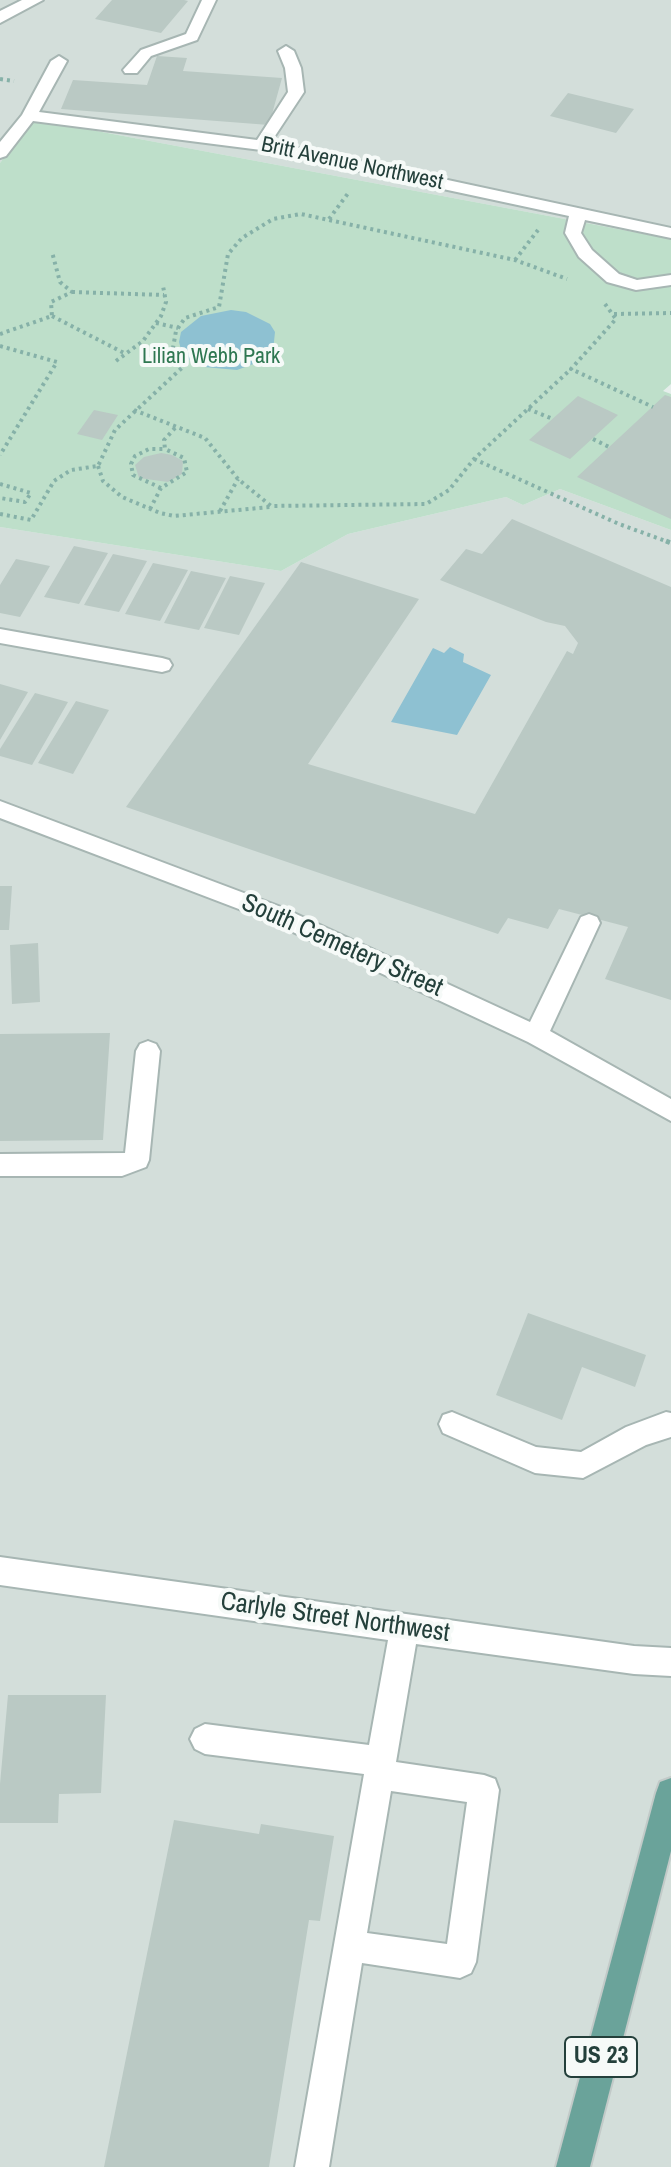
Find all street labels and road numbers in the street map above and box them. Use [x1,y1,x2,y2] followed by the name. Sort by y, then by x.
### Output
[259,132,445,196] street label: Britt Avenue Northwest
[237,888,447,1004] street label: South Cemetery Street
[218,1586,452,1650] street label: Carlyle Street Northwest
[565,2037,637,2077] road number: US 23

